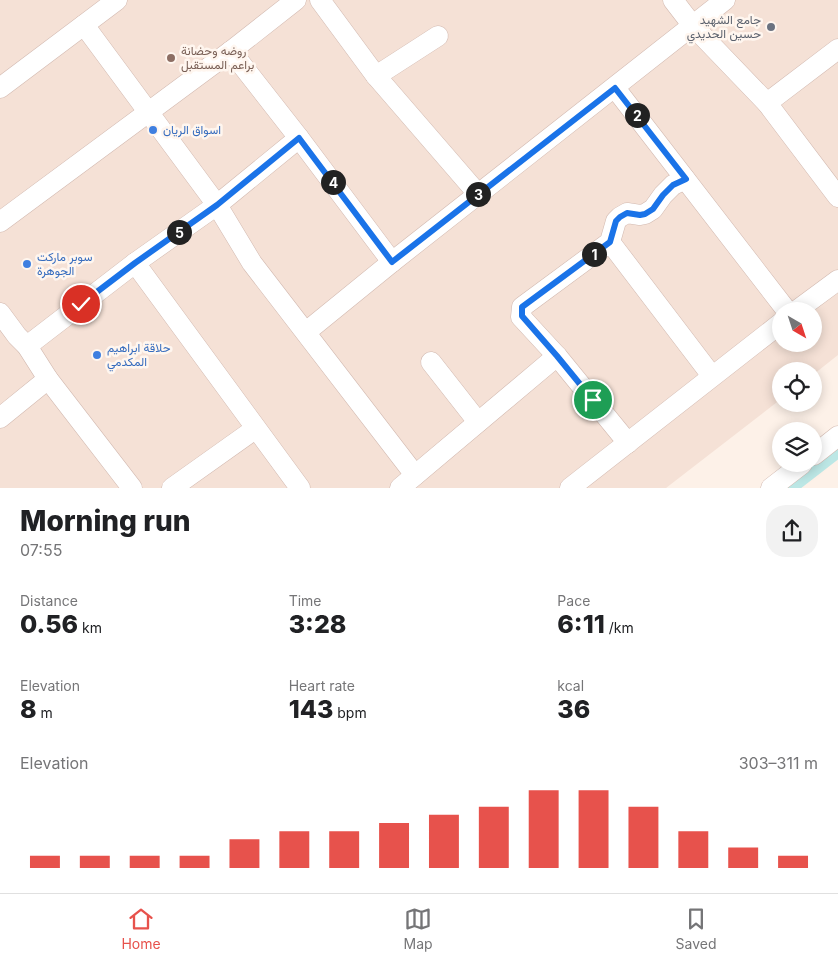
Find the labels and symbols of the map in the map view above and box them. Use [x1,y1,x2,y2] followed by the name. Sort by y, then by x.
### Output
[687,12,761,44] place label: جامع الشهيد حسين الحديدي
[765,21,777,33] marker: جامع الشهيد حسين الحديدي
[181,43,254,73] place label: روضه وحضانة براعم المستقبل
[165,52,177,64] marker: روضه وحضانة براعم المستقبل
[624,102,650,128] pin: 2
[163,122,221,138] place label: اسواق الريان
[147,124,159,136] marker: اسواق الريان
[320,170,346,194] pin: 4
[466,182,490,206] pin: 3
[166,220,192,244] pin: 5
[582,242,606,266] pin: 1
[37,249,92,279] place label: سوبر ماركت الجوهرة
[21,258,33,270] marker: سوبر ماركت الجوهرة
[60,283,102,325] pin
[772,302,822,352] north arrow
[107,340,171,372] place label: حلاقة ابراهيم المكدمي
[91,349,103,361] marker: حلاقة ابراهيم المكدمي
[572,379,614,421] pin

